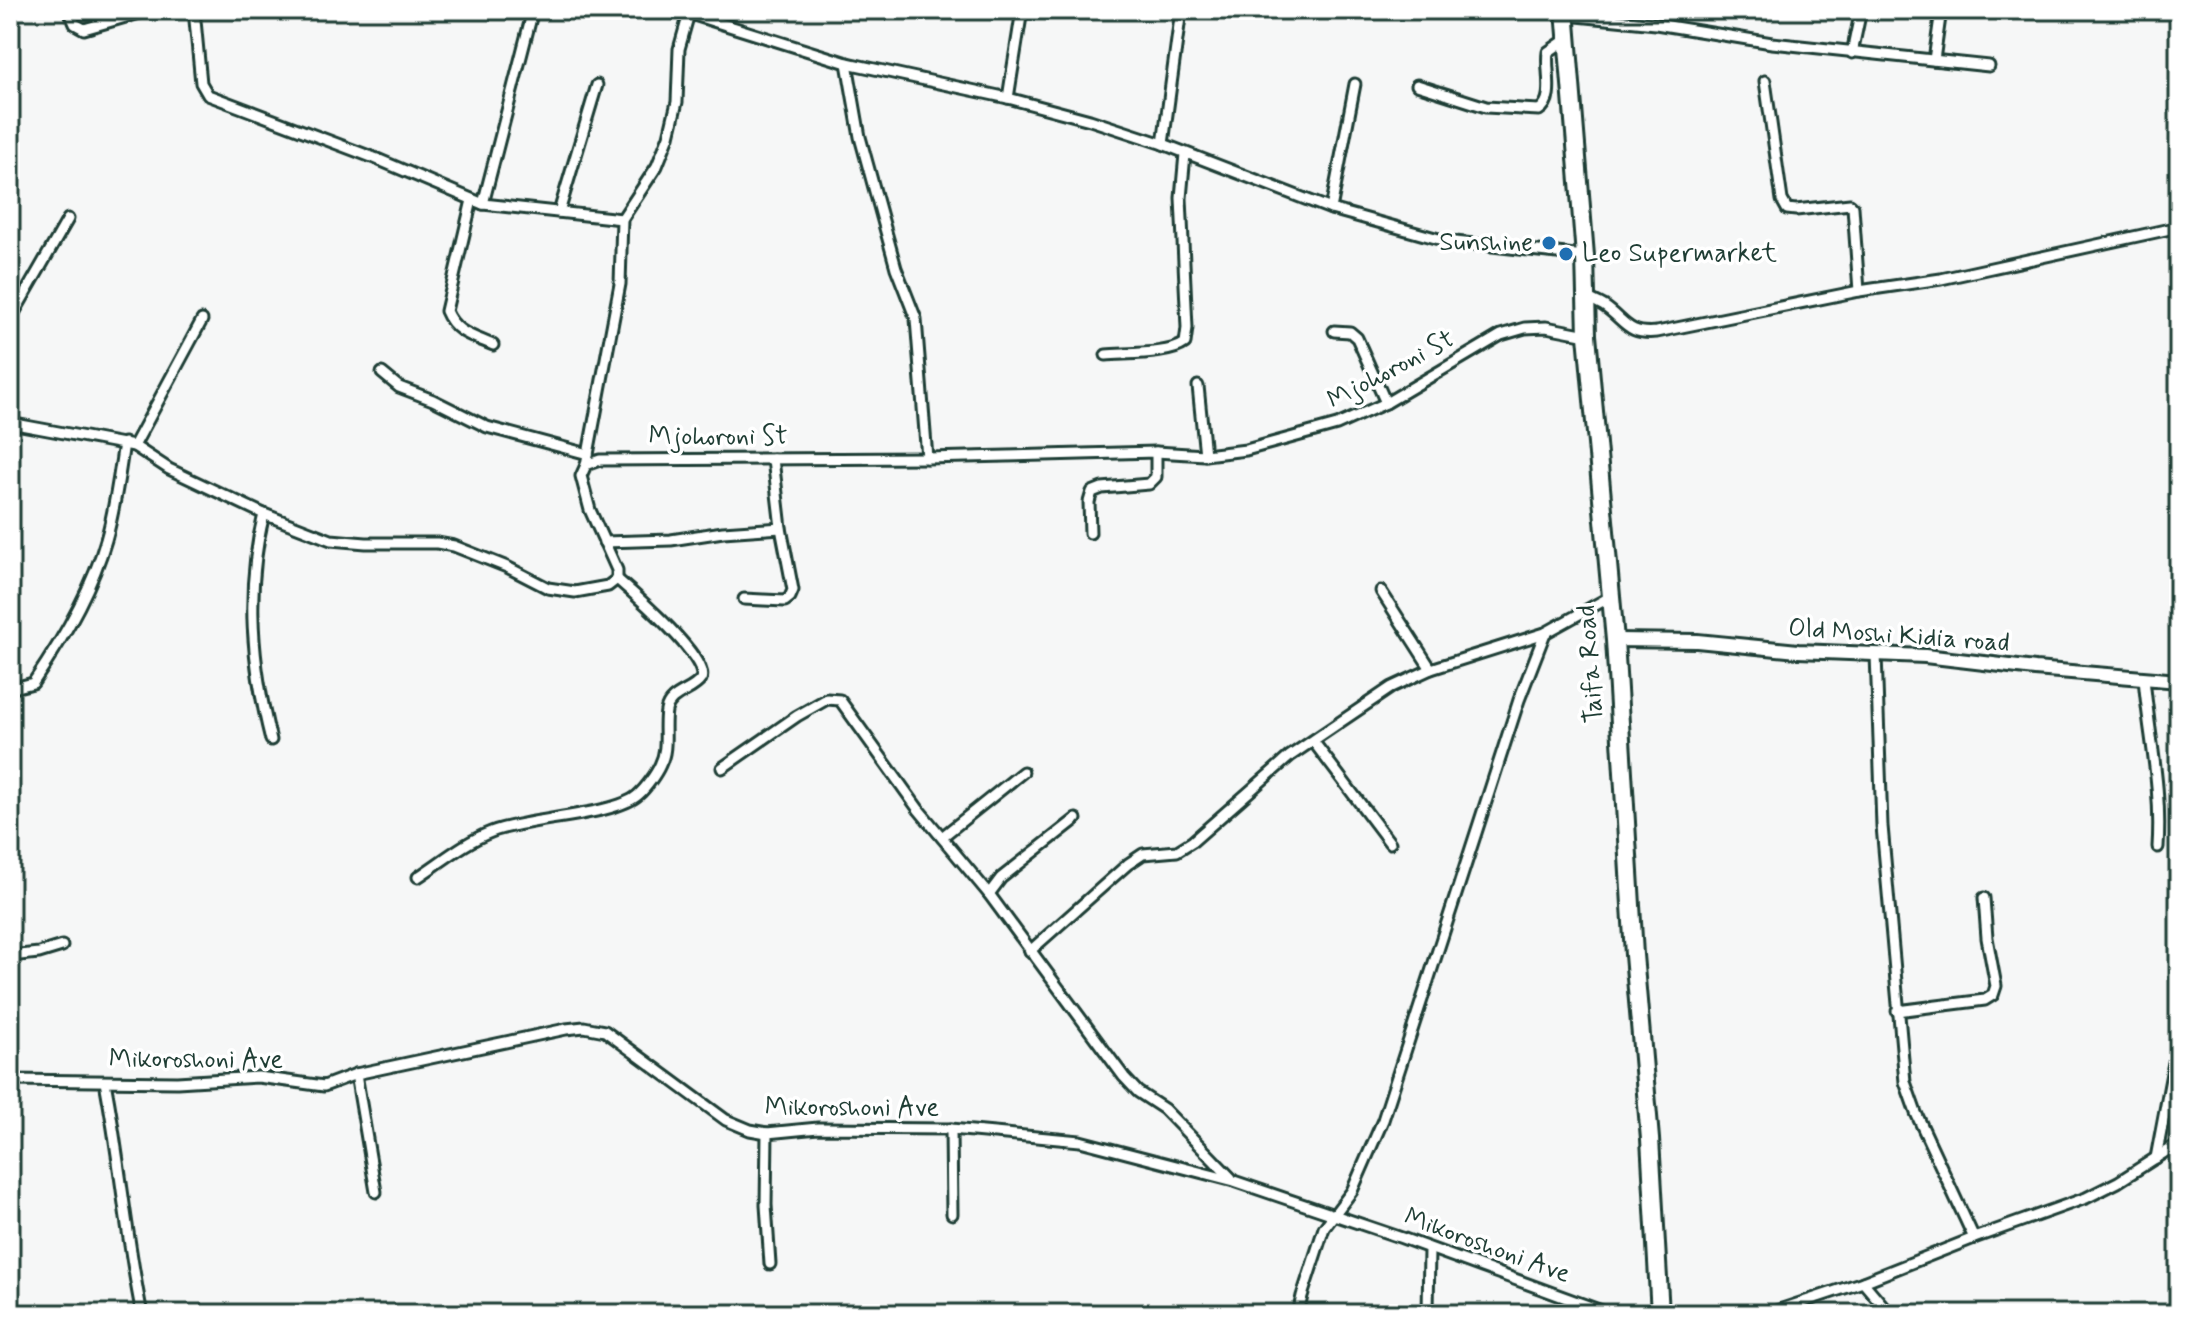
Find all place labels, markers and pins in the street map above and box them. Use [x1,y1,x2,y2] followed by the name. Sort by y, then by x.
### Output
[1439,226,1533,260] place label: Sunshine
[1540,234,1558,252] marker: Sunshine
[1582,237,1777,271] place label: Leo Supermarket
[1557,245,1575,263] marker: Leo Supermarket

